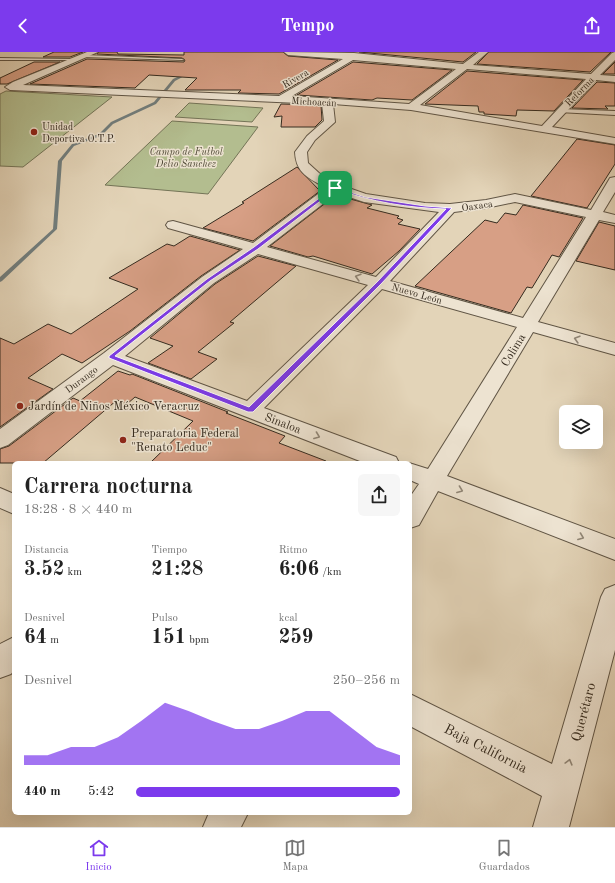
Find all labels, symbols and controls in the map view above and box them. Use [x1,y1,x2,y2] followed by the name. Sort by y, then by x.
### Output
[12,15,34,37] icon: back
[581,15,603,37] icon: share
[281,17,334,35] text: Tempo
[281,67,310,90] street label: Rivera
[563,75,596,108] street label: Reforma
[291,96,338,108] street label: Michoacán
[42,122,116,144] place label: Unidad Deportiva O.T.P.
[29,127,39,137] marker: Unidad Deportiva O.T.P.
[149,147,223,169] park label: Campo de Futbol Delio Sanchez
[318,171,352,205] pin
[324,177,346,199] icon: arrive
[461,199,493,213] street label: Oaxaca
[355,273,362,282] one-way arrow
[390,282,444,306] street label: Nuevo León
[499,332,528,369] street label: Colima
[574,335,581,344] one-way arrow
[63,364,100,395] street label: Durango
[15,401,25,411] marker: Jardín de Niños México Veracruz
[28,401,199,413] place label: Jardín de Niños México Veracruz
[559,405,603,449] map controls
[559,405,603,449] button: layers
[263,411,303,436] street label: Sinaloa
[131,428,239,454] place label: Preparatoria Federal "Renato Leduc"
[314,431,321,439] one-way arrow
[118,435,128,445] marker: Preparatoria Federal "Renato Leduc"
[358,474,400,516] button: share
[24,476,193,498] text: Carrera nocturna
[456,486,463,494] one-way arrow
[24,503,132,516] text: 18:28 · 8 × 440 m
[577,532,584,540] one-way arrow
[24,545,69,556] text: Distancia
[151,545,187,556] text: Tiempo
[279,545,308,556] text: Ritmo
[24,560,64,580] text: 3.52
[151,560,203,580] text: 21:28
[279,560,319,580] text: 6:06
[64,567,82,578] text: km
[319,567,342,578] text: /km
[24,613,65,624] text: Desnivel
[151,613,178,624] text: Pulso
[279,613,298,624] text: kcal
[24,628,47,648] text: 64
[151,628,186,648] text: 151
[279,628,313,648] text: 259
[47,635,59,646] text: m
[186,635,209,646] text: bpm
[24,674,72,687] text: Desnivel
[333,674,400,687] text: 250–256 m
[569,681,599,743] street label: Querétaro
[442,722,529,776] street label: Baja California
[565,759,573,766] one-way arrow
[24,785,61,798] text: 440 m
[88,785,114,798] text: 5:42
[85,837,112,875] tab: Inicio
[282,837,308,875] tab: Mapa
[479,837,530,875] tab: Guardados

